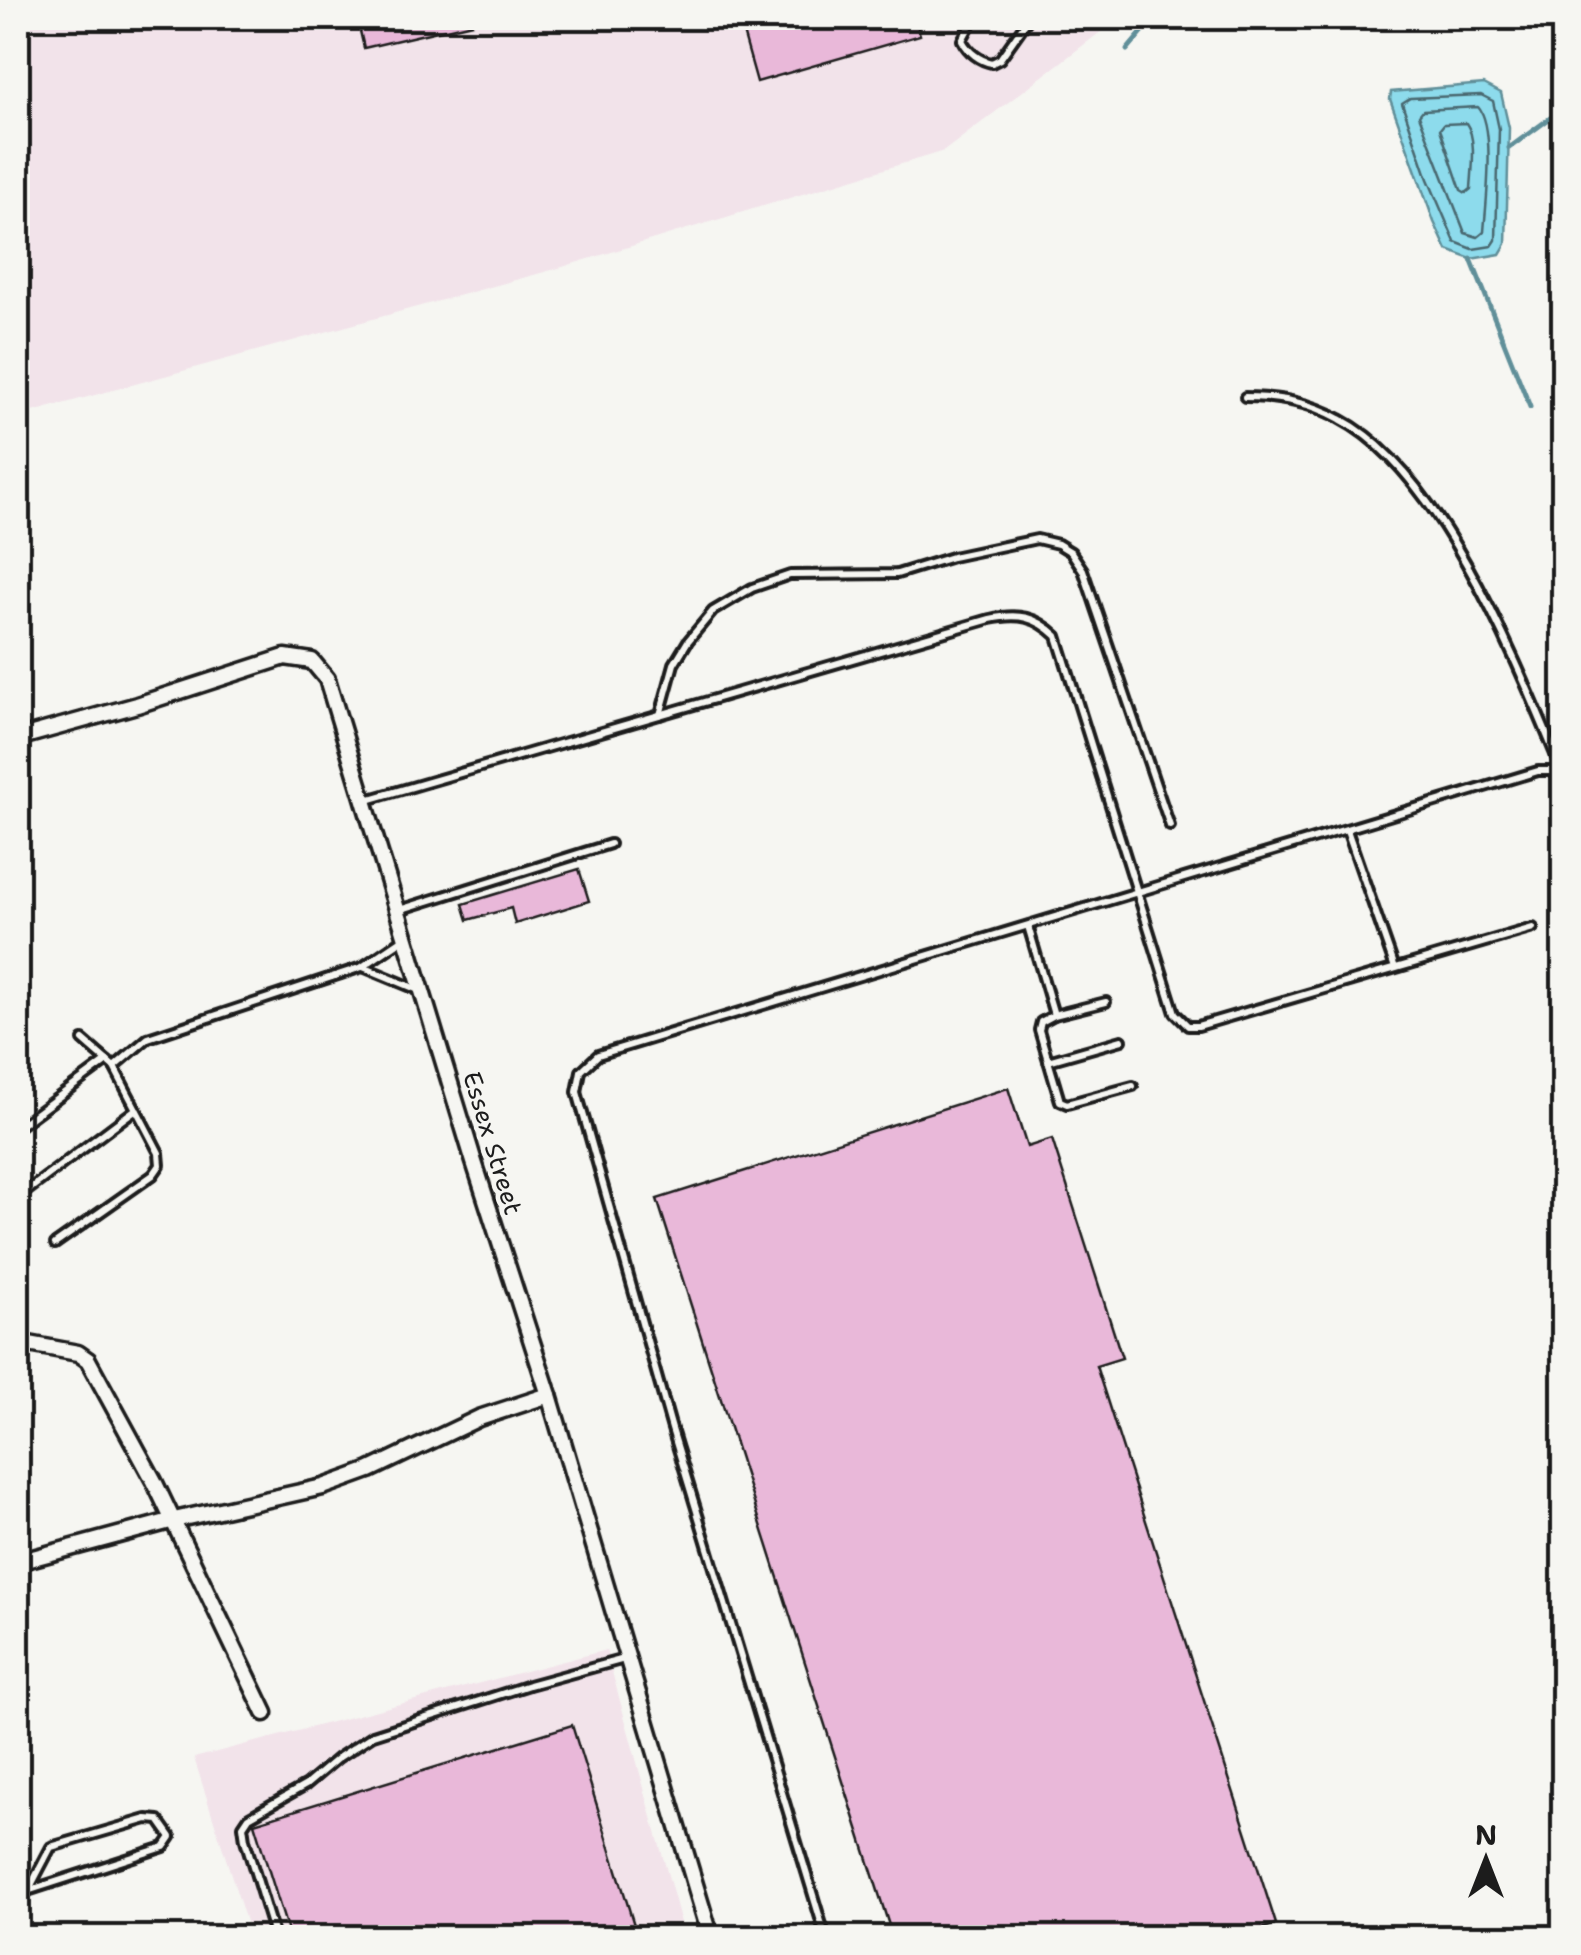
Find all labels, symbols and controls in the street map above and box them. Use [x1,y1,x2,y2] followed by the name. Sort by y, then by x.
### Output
[455,1067,531,1219] street label: Essex Street
[1436,1810,1536,1910] north arrow
[1475,1816,1497,1854] text: N

